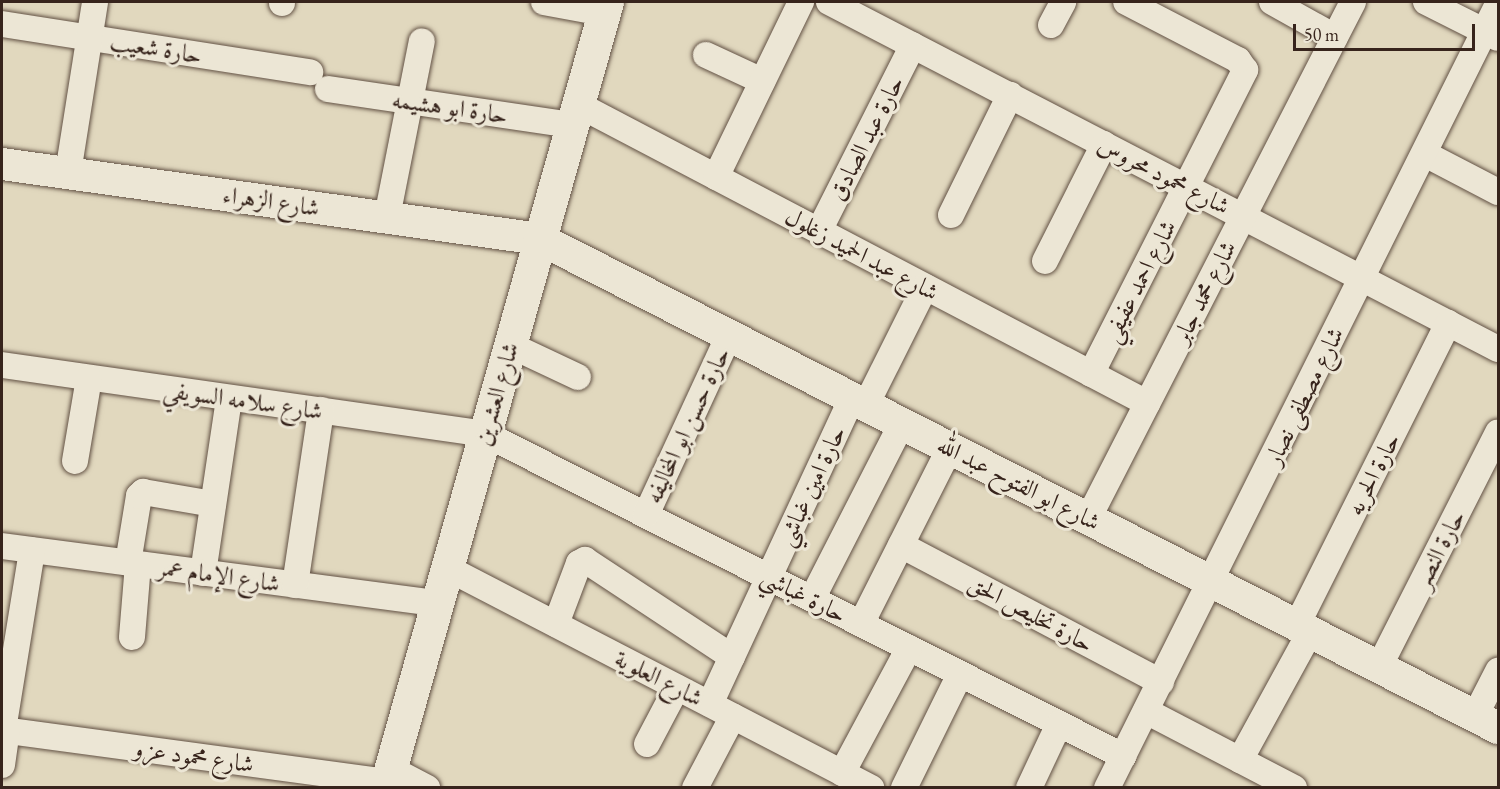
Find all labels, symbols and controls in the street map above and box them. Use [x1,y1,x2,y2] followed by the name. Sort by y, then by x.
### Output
[1296,12,1478,50] scale bar
[1304,23,1339,46] text: 50 m
[108,27,204,69] street label: حارة شعيب
[822,71,910,205] street label: حارة عبد الصادق
[390,85,510,129] street label: حارة ابو هشيمه
[1093,129,1235,221] street label: شارع محمود محروس
[221,180,321,222] street label: شارع الزهراء
[780,201,944,307] street label: شارع عبد الحميد زغلول
[1096,215,1182,347] street label: شارع احمد عفيفي
[1166,236,1242,348] street label: شارع محمد جابر
[1258,322,1350,470] street label: شارع مصطفى نصار
[468,339,524,449] street label: شارع العشرين
[638,342,736,508] street label: حارة حسن ابو المخاليفه
[162,375,324,425] street label: شارع سلامه السويفي
[771,421,851,551] street label: حارة امين غباشي
[1340,428,1406,520] street label: حارة الحريه
[933,430,1105,536] street label: شارع ابو الفتوح عبد الله
[1407,505,1471,593] street label: حارة النصر
[156,552,282,598] street label: شارع الإمام عمر
[757,561,851,629] street label: حارة غباشي
[964,568,1098,658] street label: حارة تخليص الحق
[610,644,708,712] street label: شارع العلوية
[132,733,256,779] street label: شارع محمود عزو

